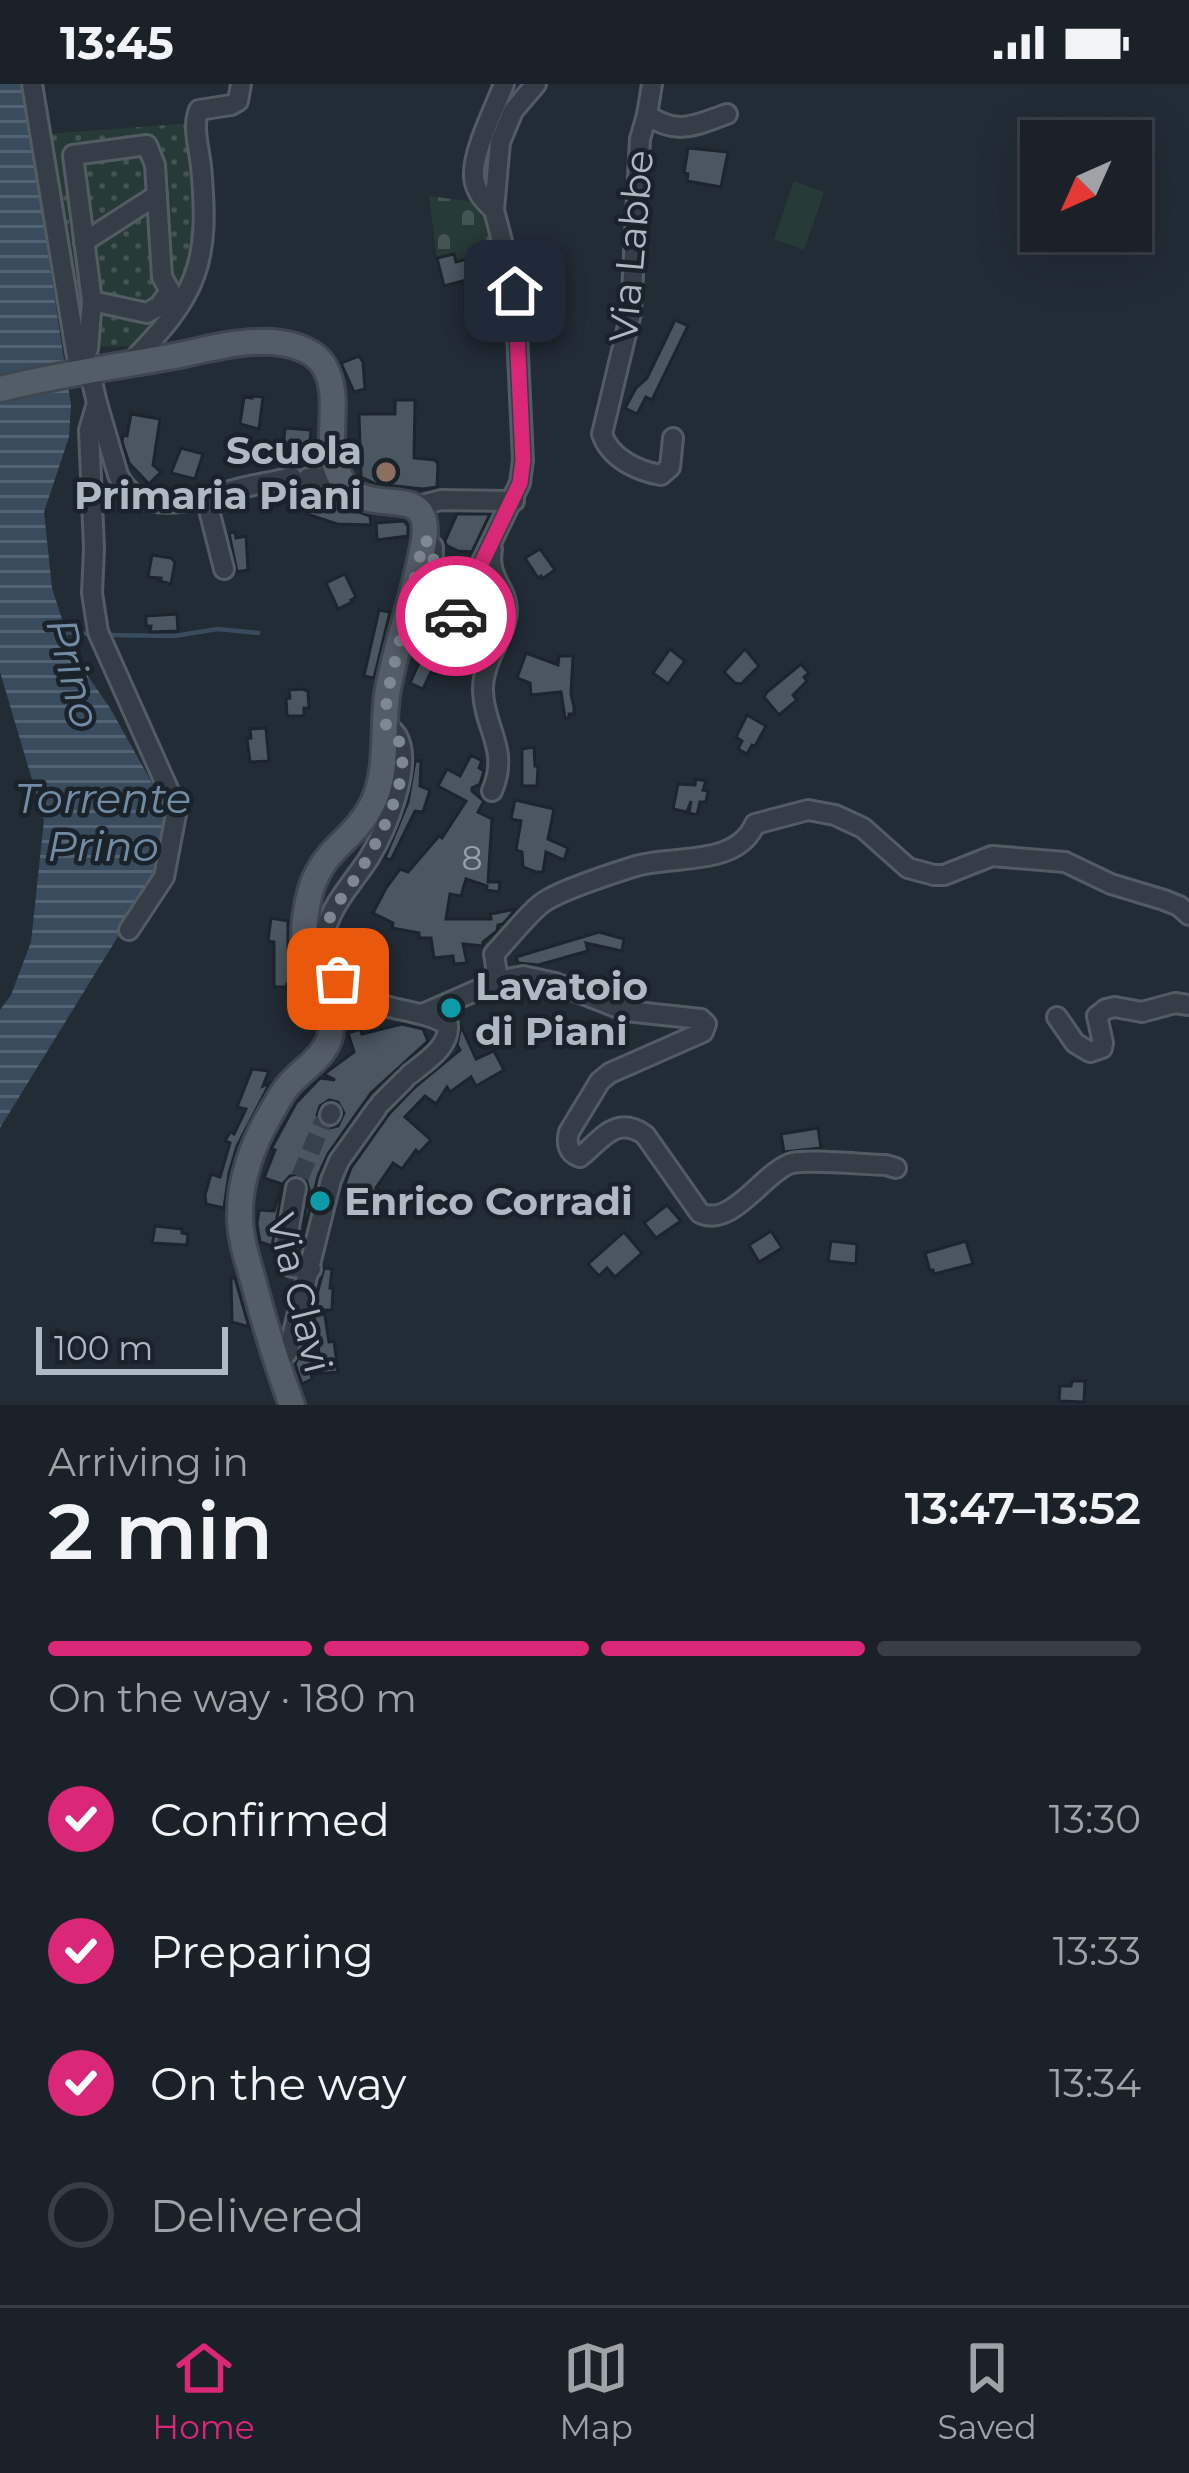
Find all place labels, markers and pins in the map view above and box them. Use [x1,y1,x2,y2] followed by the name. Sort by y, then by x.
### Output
[464,240,566,342] pin
[74,426,362,519] place label: Scuola Primaria Piani
[373,459,399,485] marker: Scuola Primaria Piani
[287,928,389,1030] pin
[475,962,648,1055] place label: Lavatoio di Piani
[438,995,464,1021] marker: Lavatoio di Piani
[344,1177,633,1225] place label: Enrico Corradi
[307,1188,333,1214] marker: Enrico Corradi

